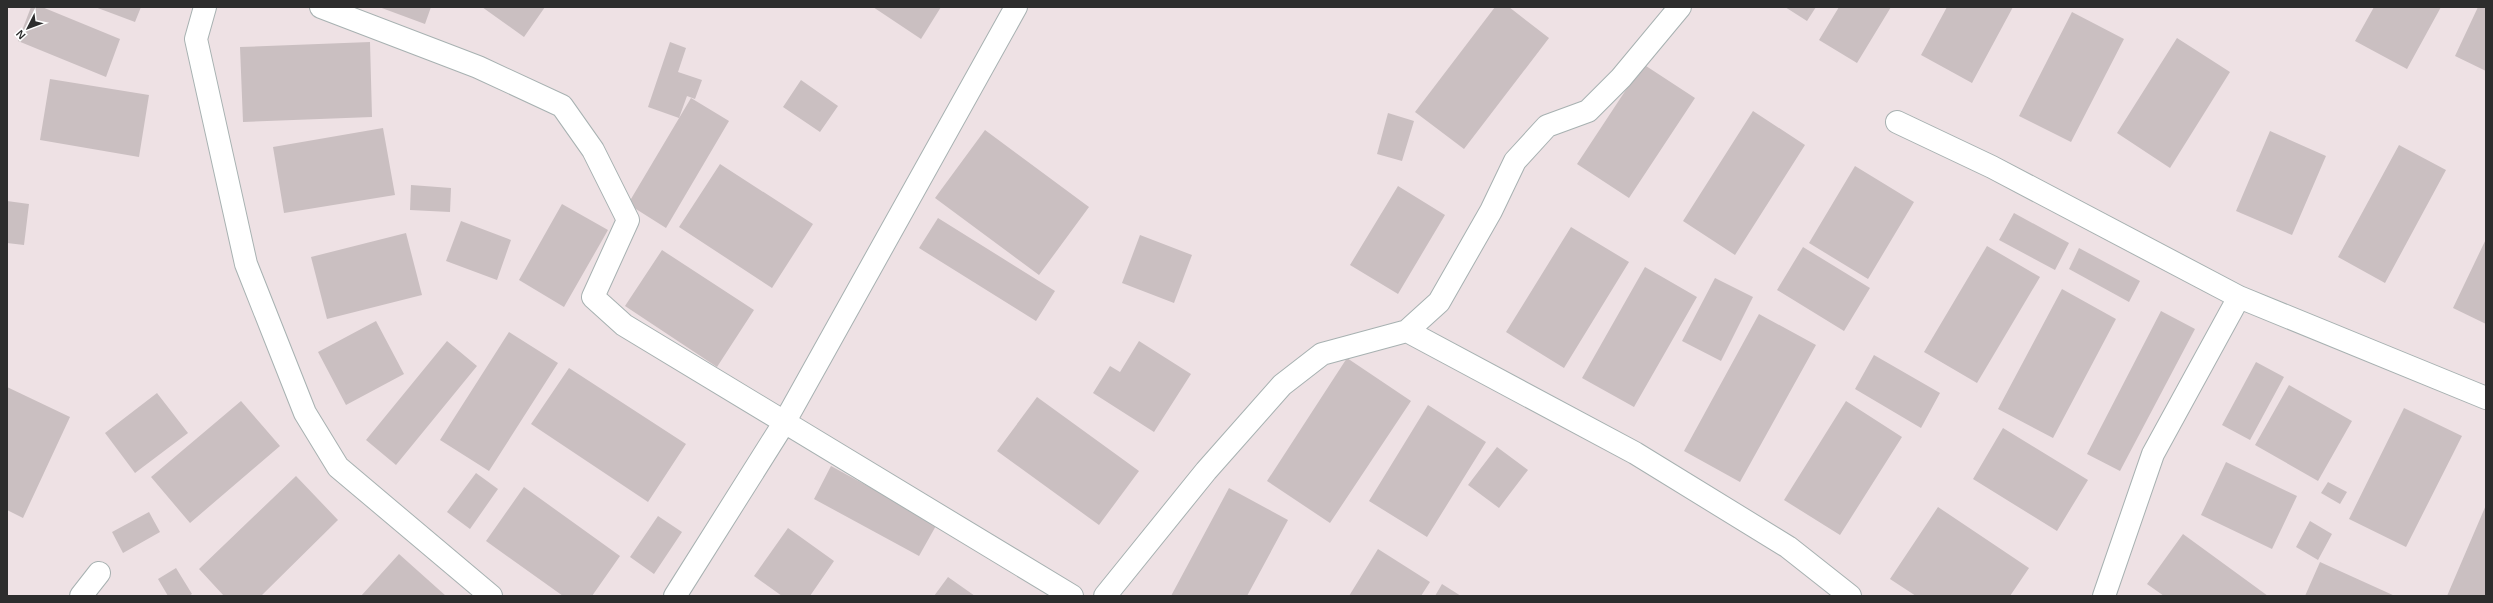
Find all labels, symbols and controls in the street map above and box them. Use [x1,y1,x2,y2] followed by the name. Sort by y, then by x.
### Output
[8,8,48,48] north arrow
[13,28,28,42] text: N

